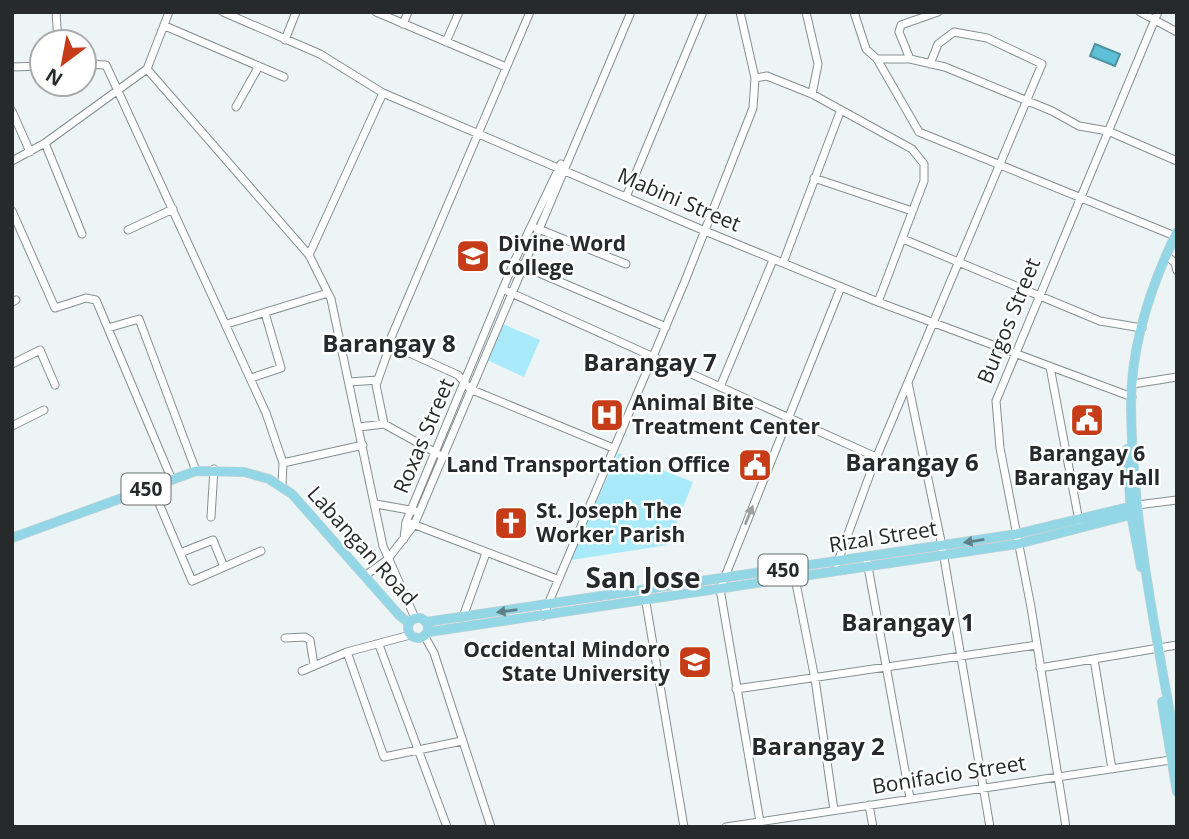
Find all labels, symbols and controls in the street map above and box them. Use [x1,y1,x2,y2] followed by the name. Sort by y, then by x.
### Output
[28,28,98,98] north arrow
[41,62,67,93] text: N
[614,161,745,238] street label: Mabini Street
[498,229,626,281] place label: Divine Word College
[454,237,492,275] school or university icon: Divine Word College
[970,254,1046,388] street label: Burgos Street
[322,326,456,359] district label: Barangay 8
[583,345,717,378] district label: Barangay 7
[386,374,460,497] street label: Roxas Street
[632,388,820,440] place label: Animal Bite Treatment Center
[588,396,626,434] hospital icon: Animal Bite Treatment Center
[1068,401,1106,439] public building icon: Barangay 6 Barangay Hall
[1014,439,1160,491] place label: Barangay 6 Barangay Hall
[845,445,979,478] district label: Barangay 6
[736,446,774,484] public building icon: Land Transportation Office
[446,450,730,478] place label: Land Transportation Office
[122,474,170,504] road number: 450
[302,480,424,611] street label: Labangan Road
[536,496,685,548] place label: St. Joseph The Worker Parish
[492,504,530,542] church icon: St. Joseph The Worker Parish
[743,505,754,526] one-way arrow
[827,514,939,558] street label: Rizal Street
[963,535,985,546] one-way arrow
[758,554,808,586] road number: 450
[585,558,701,596] district label: San Jose
[841,605,975,638] district label: Barangay 1
[496,606,518,617] one-way arrow
[463,635,670,687] place label: Occidental Mindoro State University
[676,643,714,681] school or university icon: Occidental Mindoro State University
[751,729,885,762] district label: Barangay 2
[870,748,1028,800] street label: Bonifacio Street

